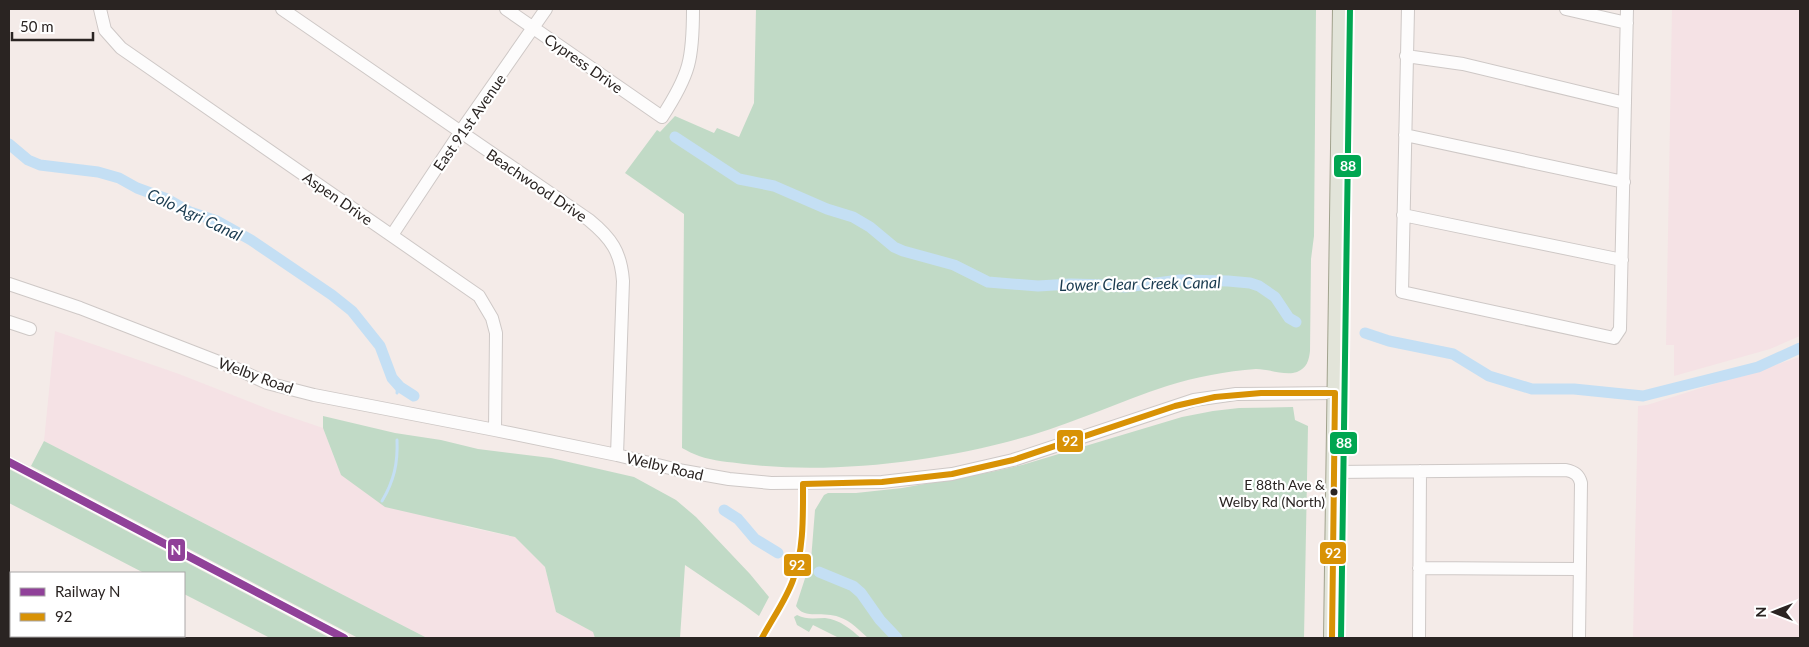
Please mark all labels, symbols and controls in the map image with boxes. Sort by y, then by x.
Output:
scale bar [12,10,94,42]
text: 50 m [20,17,54,35]
street label: Cypress Drive [541,29,627,97]
street label: East 91st Avenue [429,70,509,174]
street label: Beachwood Drive [483,145,591,225]
line badge: 88 [1333,154,1362,178]
text: 88 [1340,157,1356,174]
street label: Aspen Drive [300,167,376,229]
water label: Colo Agri Canal [145,184,246,244]
water label: Lower Clear Creek Canal [1059,272,1221,294]
street label: Welby Road [216,353,296,397]
line badge: 92 [1056,429,1084,453]
line badge: 88 [1329,431,1358,455]
text: 92 [1062,432,1078,449]
text: 88 [1336,434,1352,451]
street label: Welby Road [625,448,705,484]
place label: E 88th Ave & Welby Rd (North) [1219,476,1325,510]
marker: E 88th Ave & Welby Rd (North) [1329,487,1339,497]
line badge: N [167,538,186,562]
text: N [171,541,181,558]
line badge: 92 [1319,541,1347,565]
text: 92 [1325,544,1341,561]
line badge: 92 [783,553,812,577]
text: 92 [789,556,805,573]
legend [10,572,185,637]
text: Railway N [55,582,121,600]
north arrow [1749,587,1799,637]
text: 92 [55,607,72,625]
text: N [1752,607,1769,617]

